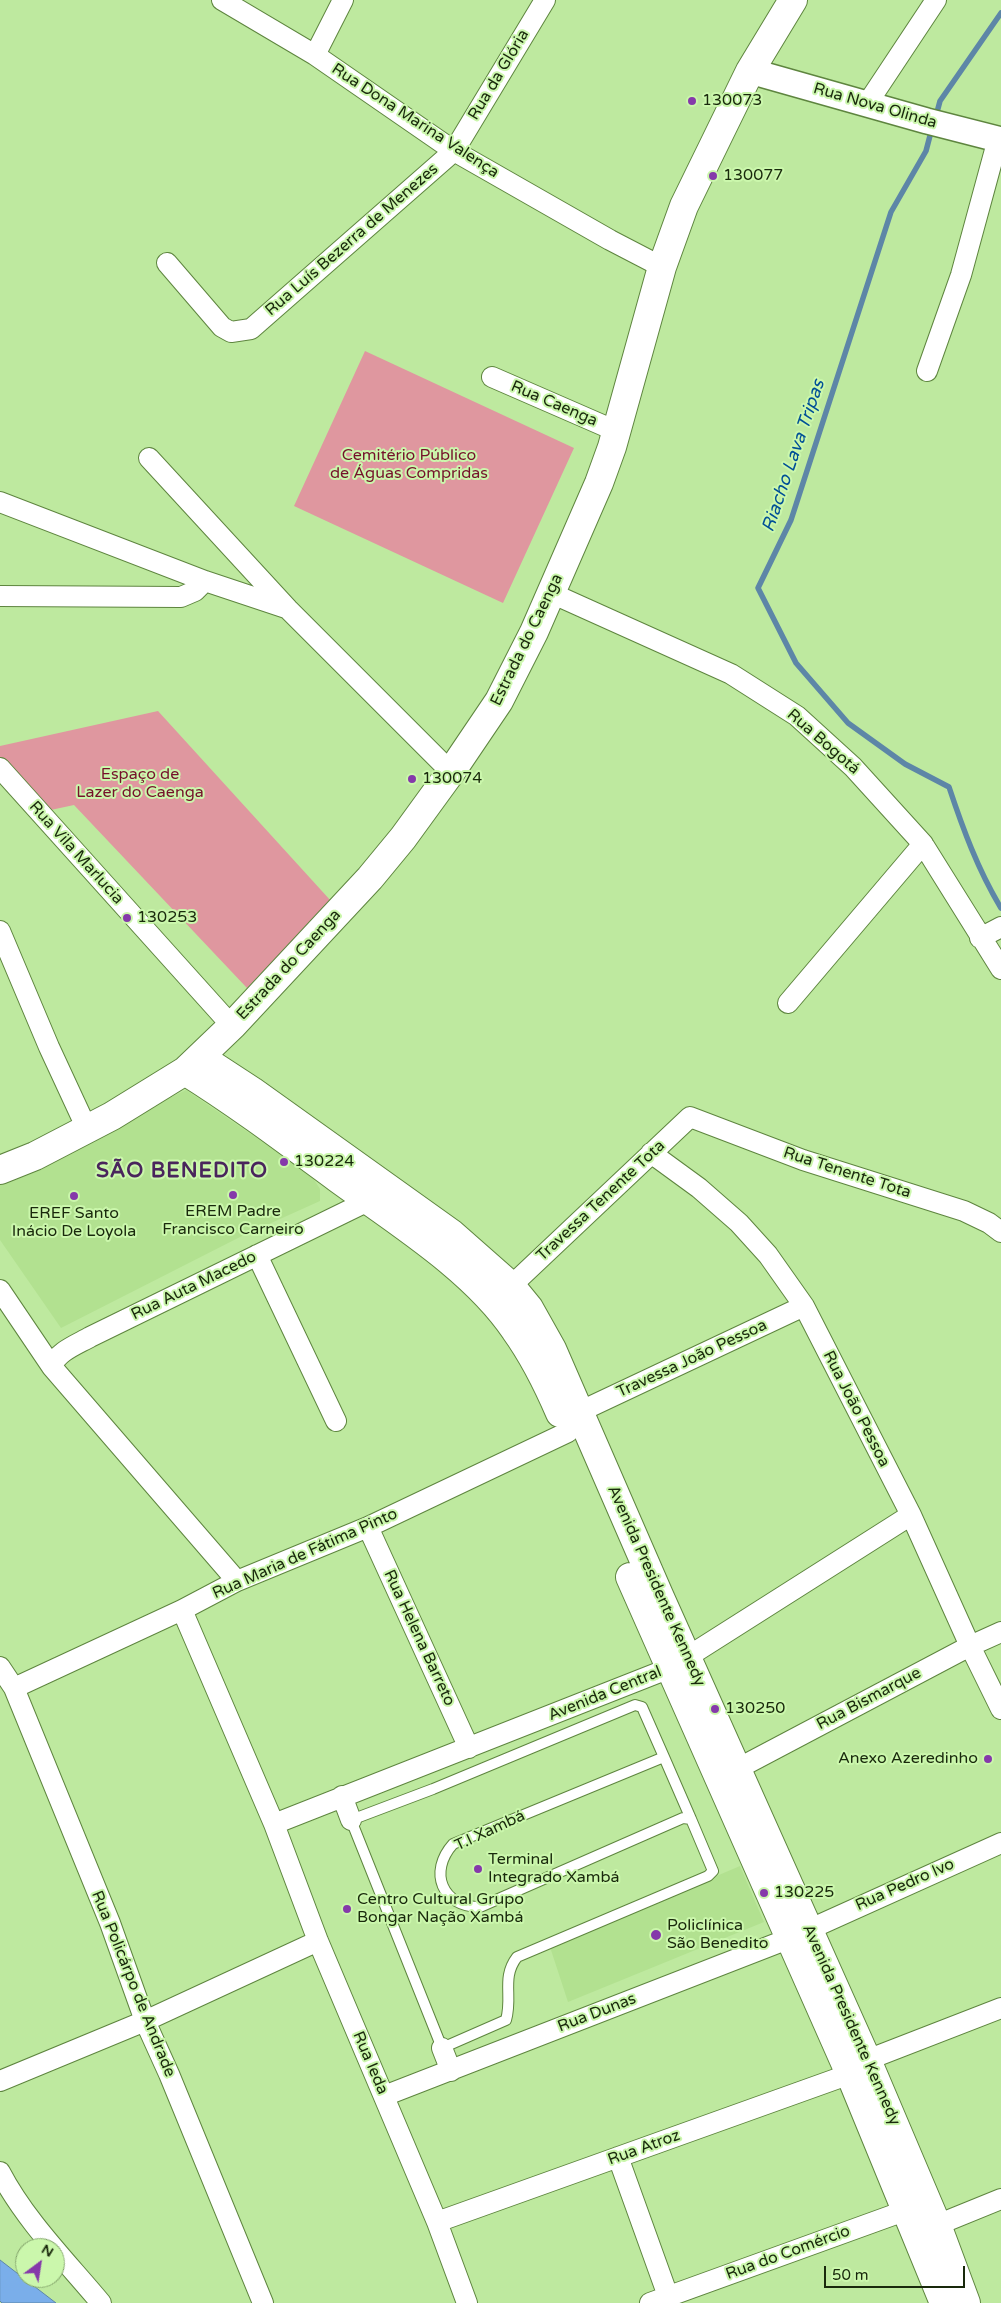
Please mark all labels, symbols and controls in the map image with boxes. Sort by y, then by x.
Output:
street label: Rua da Glória [464,26,534,124]
street label: Rua Dona Marina Valença [328,60,502,182]
street label: Rua Nova Olinda [811,79,939,133]
place label: 130073 [702,91,762,111]
marker: 130073 [686,95,698,107]
street label: Rua Luís Bezerra de Menezes [262,160,442,320]
place label: 130077 [723,166,783,186]
marker: 130077 [707,170,719,182]
street label: Rua Caenga [508,377,600,431]
water label: Riacho Lava Tripas [758,377,830,535]
park label: Cemitério Público de Águas Compridas [330,446,488,484]
street label: Estrada do Caenga [487,571,567,709]
street label: Rua Bogotá [783,705,863,779]
park label: Espaço de Lazer do Caenga [76,765,204,803]
place label: 130074 [422,769,482,789]
marker: 130074 [406,773,418,785]
street label: Rua Vila Marlucia [25,797,127,909]
street label: Estrada do Caenga [233,906,345,1024]
place label: 130253 [137,908,197,928]
marker: 130253 [121,912,133,924]
street label: Travessa Tenente Tota [533,1137,669,1265]
street label: Rua Tenente Tota [781,1143,913,1203]
place label: 130224 [294,1152,354,1172]
marker: 130224 [278,1156,290,1168]
district label: SÃO BENEDITO [94,1158,270,1184]
marker: EREM Padre Francisco Carneiro [227,1189,239,1201]
marker: EREF Santo Inácio De Loyola [68,1190,80,1202]
place label: EREM Padre Francisco Carneiro [162,1202,304,1240]
place label: EREF Santo Inácio De Loyola [12,1204,136,1242]
street label: Rua Auta Macedo [128,1247,260,1325]
street label: Travessa João Pessoa [614,1316,770,1402]
street label: Rua João Pessoa [818,1348,894,1470]
street label: Avenida Presidente Kennedy [603,1483,709,1689]
street label: Rua Maria de Fátima Pinto [210,1504,400,1604]
street label: Rua Helena Barreto [379,1567,459,1709]
street label: Avenida Central [546,1663,664,1725]
street label: Rua Bismarque [814,1663,924,1735]
place label: 130250 [725,1699,785,1719]
marker: 130250 [709,1703,721,1715]
place label: Anexo Azeredinho [838,1749,978,1769]
marker: Anexo Azeredinho [982,1753,994,1765]
street label: T.I Xambá [452,1806,528,1856]
place label: Terminal Integrado Xambá [488,1850,620,1888]
street label: Rua Pedro Ivo [853,1855,957,1915]
marker: Terminal Integrado Xambá [472,1863,484,1875]
place label: 130225 [774,1883,834,1903]
marker: 130225 [758,1887,770,1899]
street label: Rua Policárpo de Andrade [87,1888,179,2080]
place label: Centro Cultural Grupo Bongar Nação Xambá [357,1890,524,1928]
marker: Centro Cultural Grupo Bongar Nação Xambá [341,1903,353,1915]
place label: Policlínica São Benedito [667,1916,768,1954]
street label: Avenida Presidente Kennedy [798,1922,904,2128]
marker: Policlínica São Benedito [649,1928,663,1942]
street label: Rua Dunas [555,1989,639,2037]
street label: Rua Ieda [348,2029,392,2097]
street label: Rua Atroz [605,2126,683,2170]
street label: Rua do Comércio [723,2222,853,2284]
north arrow [15,2238,65,2288]
text: N [38,2240,57,2261]
scale bar [826,2256,967,2288]
text: 50 m [832,2266,869,2284]

